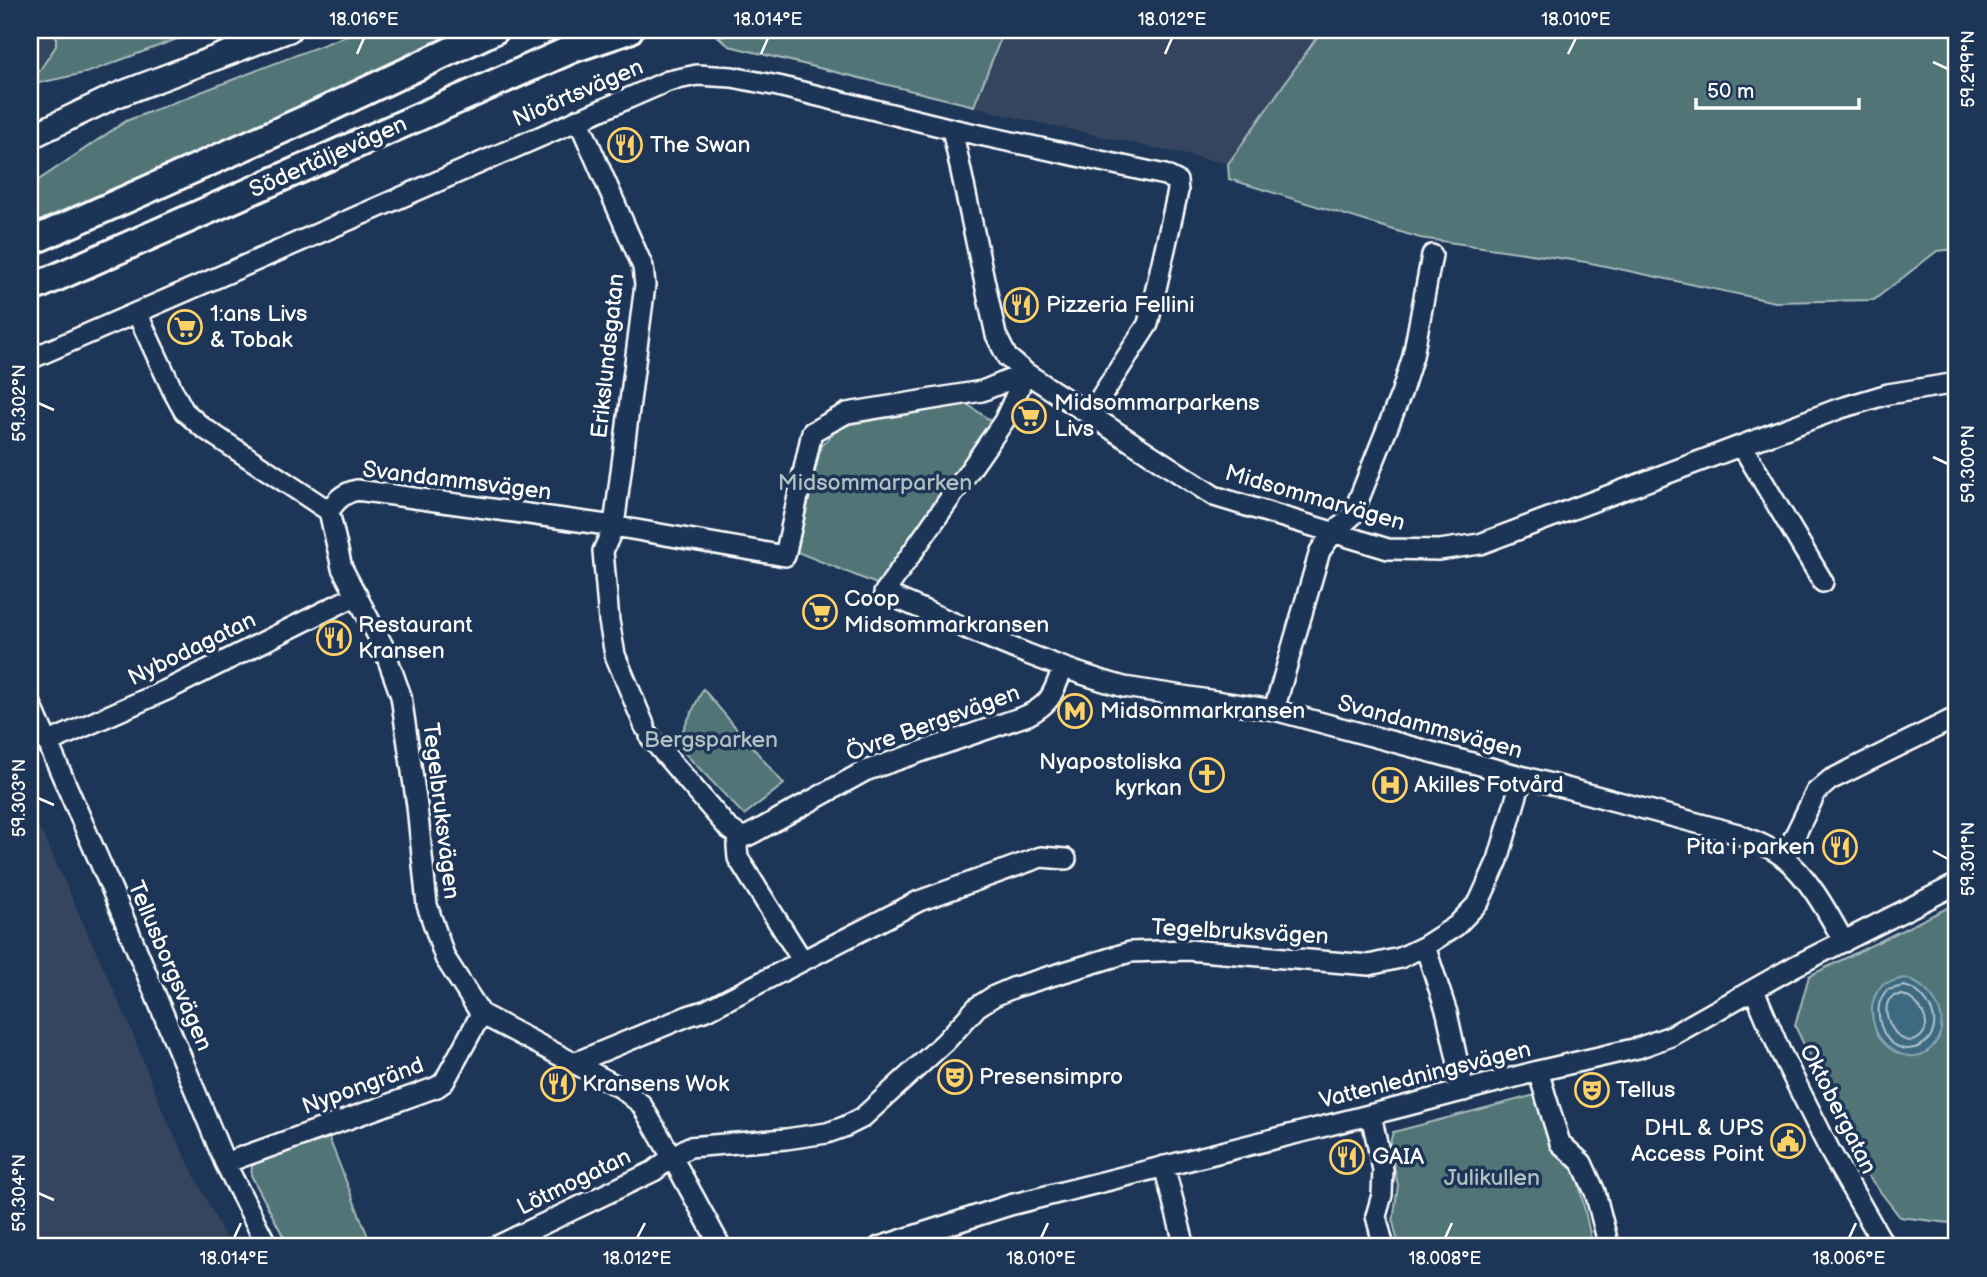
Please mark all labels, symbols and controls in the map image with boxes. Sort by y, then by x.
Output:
text: 18.016°E [329,9,399,30]
text: 18.014°E [734,9,803,30]
text: 18.012°E [1138,9,1206,30]
text: 18.010°E [1541,9,1611,30]
text: 59.299°N [1958,30,1979,108]
street label: Nioörtsvägen [508,53,648,133]
scale bar [1696,66,1859,110]
text: 50 m [1707,79,1754,104]
street label: Södertäljevägen [245,110,411,204]
restaurant icon: The Swan [606,126,644,164]
place label: The Swan [650,131,751,159]
street label: Erikslundsgatan [585,272,631,440]
restaurant icon: Pizzeria Fellini [1002,286,1040,324]
place label: Pizzeria Fellini [1046,291,1195,319]
place label: 1:ans Livs & Tobak [210,300,307,354]
supermarket icon: 1:ans Livs & Tobak [166,308,204,346]
text: 59.302°N [9,364,30,442]
place label: Midsommarparkens Livs [1054,389,1260,443]
supermarket icon: Midsommarparkens Livs [1010,397,1048,435]
text: 59.300°N [1958,425,1979,503]
street label: Svandammsvägen [361,456,553,506]
street label: Midsommarvägen [1222,459,1408,537]
park label: Midsommarparken [778,469,972,497]
place label: Coop Midsommarkransen [844,585,1049,639]
supermarket icon: Coop Midsommarkransen [801,593,839,631]
street label: Nybodagatan [124,606,260,692]
place label: Restaurant Kransen [358,611,472,665]
restaurant icon: Restaurant Kransen [315,619,353,657]
street label: Övre Bergsvägen [842,679,1024,767]
street label: Svandammsvägen [1335,689,1525,765]
metro station icon: Midsommarkransen [1056,692,1094,730]
place label: Midsommarkransen [1100,697,1305,725]
street label: Tegelbruksvägen [416,721,466,901]
park label: Bergsparken [644,726,778,754]
place label: Nyapostoliska kyrkan [1039,748,1182,802]
church icon: Nyapostoliska kyrkan [1188,756,1226,794]
text: 59.303°N [9,759,30,837]
hospital icon: Akilles Fotvård [1371,766,1409,804]
place label: Akilles Fotvård [1414,771,1564,799]
text: 59.301°N [1958,822,1979,896]
restaurant icon: Pita i parken [1821,828,1859,866]
place label: Pita i parken [1686,833,1815,861]
street label: Tellusborgsvägen [122,877,218,1055]
street label: Tegelbruksvägen [1151,913,1329,951]
street label: Vattenledningsvägen [1316,1035,1534,1115]
street label: Oktobergatan [1793,1039,1883,1179]
street label: Nypongränd [298,1051,428,1121]
theatre icon: Presensimpro [936,1058,974,1096]
place label: Presensimpro [979,1063,1123,1091]
restaurant icon: Kransens Wok [539,1065,577,1103]
place label: Kransens Wok [582,1070,730,1098]
theatre icon: Tellus [1573,1071,1611,1109]
place label: Tellus [1616,1076,1676,1104]
place label: DHL & UPS Access Point [1631,1114,1764,1168]
public building icon: DHL & UPS Access Point [1769,1122,1807,1160]
restaurant icon: GAIA [1328,1138,1366,1176]
street label: Lötmogatan [513,1142,635,1222]
place label: GAIA [1372,1143,1425,1171]
text: 59.304°N [9,1154,30,1232]
park label: Julikullen [1444,1164,1540,1192]
text: 18.014°E [200,1248,269,1269]
text: 18.012°E [603,1248,671,1269]
text: 18.010°E [1006,1248,1076,1269]
text: 18.008°E [1409,1248,1482,1269]
text: 18.006°E [1813,1248,1886,1269]

